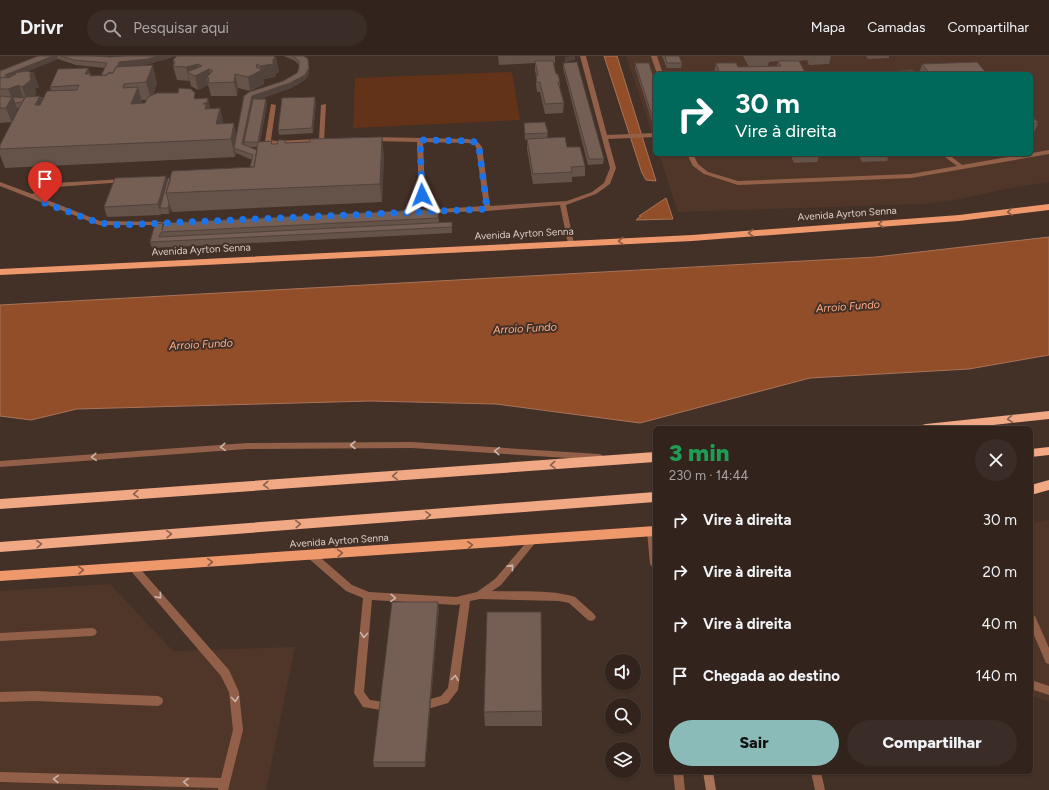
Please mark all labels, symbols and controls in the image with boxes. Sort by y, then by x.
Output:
search box [87,10,367,46]
text: Drivr [20,16,63,39]
icon: search [101,17,123,39]
text: Pesquisar aqui [133,19,229,37]
text: Mapa [811,19,845,36]
text: Camadas [867,19,925,36]
text: Compartilhar [947,19,1029,36]
text: 30 m [735,86,800,120]
icon: right [669,88,721,140]
text: Vire à direita [735,120,836,142]
pin [28,162,62,203]
icon: arrive [34,168,56,190]
position arrow [401,174,443,216]
street label: Avenida Ayrton Senna [797,204,897,223]
one-way arrow [1007,207,1013,216]
one-way arrow [878,219,884,228]
street label: Avenida Ayrton Senna [474,224,574,243]
one-way arrow [748,229,754,238]
one-way arrow [618,237,624,245]
street label: Avenida Ayrton Senna [151,240,251,259]
water label: Arroio Fundo [815,298,881,315]
water label: Arroio Fundo [492,320,558,337]
water label: Arroio Fundo [168,336,234,353]
one-way arrow [1007,414,1013,423]
text: 3 min [669,438,730,467]
button: close [975,439,1017,481]
one-way arrow [350,441,356,449]
one-way arrow [220,443,226,452]
one-way arrow [494,446,500,455]
one-way arrow [91,453,97,462]
one-way arrow [550,461,556,470]
text: 230 m · 14:44 [669,468,749,483]
one-way arrow [392,472,398,481]
one-way arrow [263,481,269,490]
one-way arrow [133,490,139,499]
icon: right [669,509,691,531]
one-way arrow [425,510,431,519]
text: Vire à direita [703,511,792,529]
text: 30 m [983,511,1017,529]
one-way arrow [295,520,301,529]
one-way arrow [165,530,172,539]
street label: Avenida Ayrton Senna [289,531,389,550]
one-way arrow [36,539,42,548]
one-way arrow [467,540,473,549]
one-way arrow [337,549,343,558]
one-way arrow [207,557,214,566]
icon: right [669,561,691,583]
text: Vire à direita [703,563,792,581]
text: 20 m [983,563,1017,581]
one-way arrow [506,564,513,572]
one-way arrow [78,566,84,575]
one-way arrow [154,591,161,599]
one-way arrow [390,593,396,602]
icon: right [669,613,691,635]
text: Vire à direita [703,615,792,633]
text: 40 m [982,615,1017,633]
one-way arrow [360,632,369,638]
map controls [605,654,641,778]
button: sound [605,654,641,690]
icon: arrive [669,665,691,687]
text: Chegada ao destino [703,667,840,685]
text: 140 m [975,667,1017,685]
one-way arrow [450,675,459,681]
one-way arrow [230,696,239,702]
button: search [605,698,641,734]
button: Sair [669,720,839,766]
button: Compartilhar [847,720,1017,766]
button: layers [605,742,641,778]
one-way arrow [53,774,59,783]
one-way arrow [183,778,189,786]

